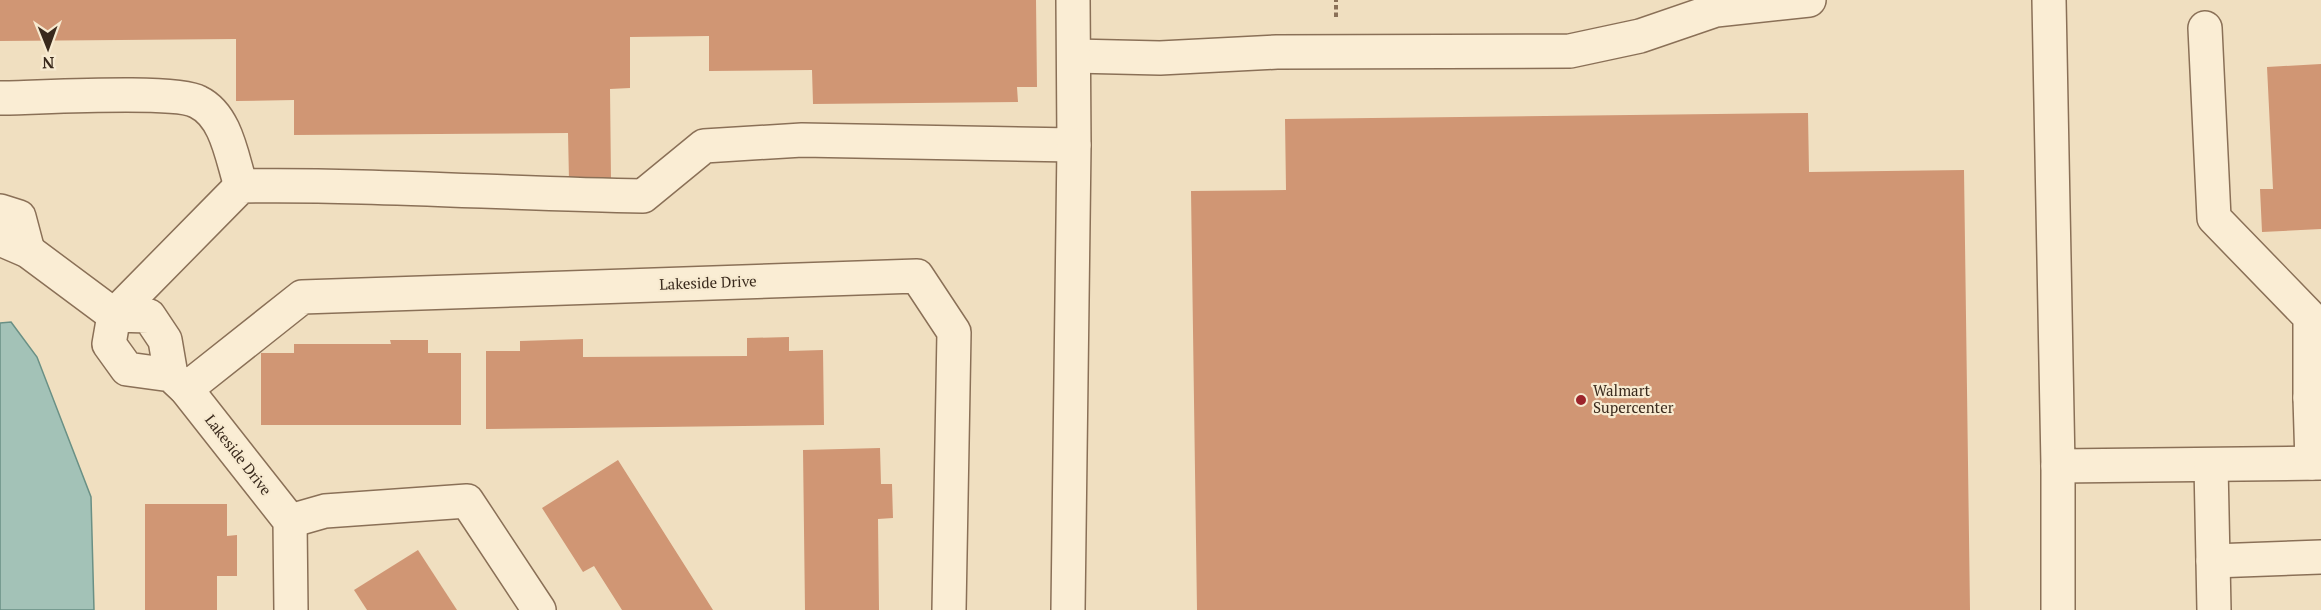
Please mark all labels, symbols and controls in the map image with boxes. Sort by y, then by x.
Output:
north arrow [18,18,78,78]
text: N [42,52,55,74]
street label: Lakeside Drive [659,270,757,294]
place label: Walmart Supercenter [1593,380,1674,417]
marker: Walmart Supercenter [1574,393,1588,407]
street label: Lakeside Drive [201,410,277,499]

